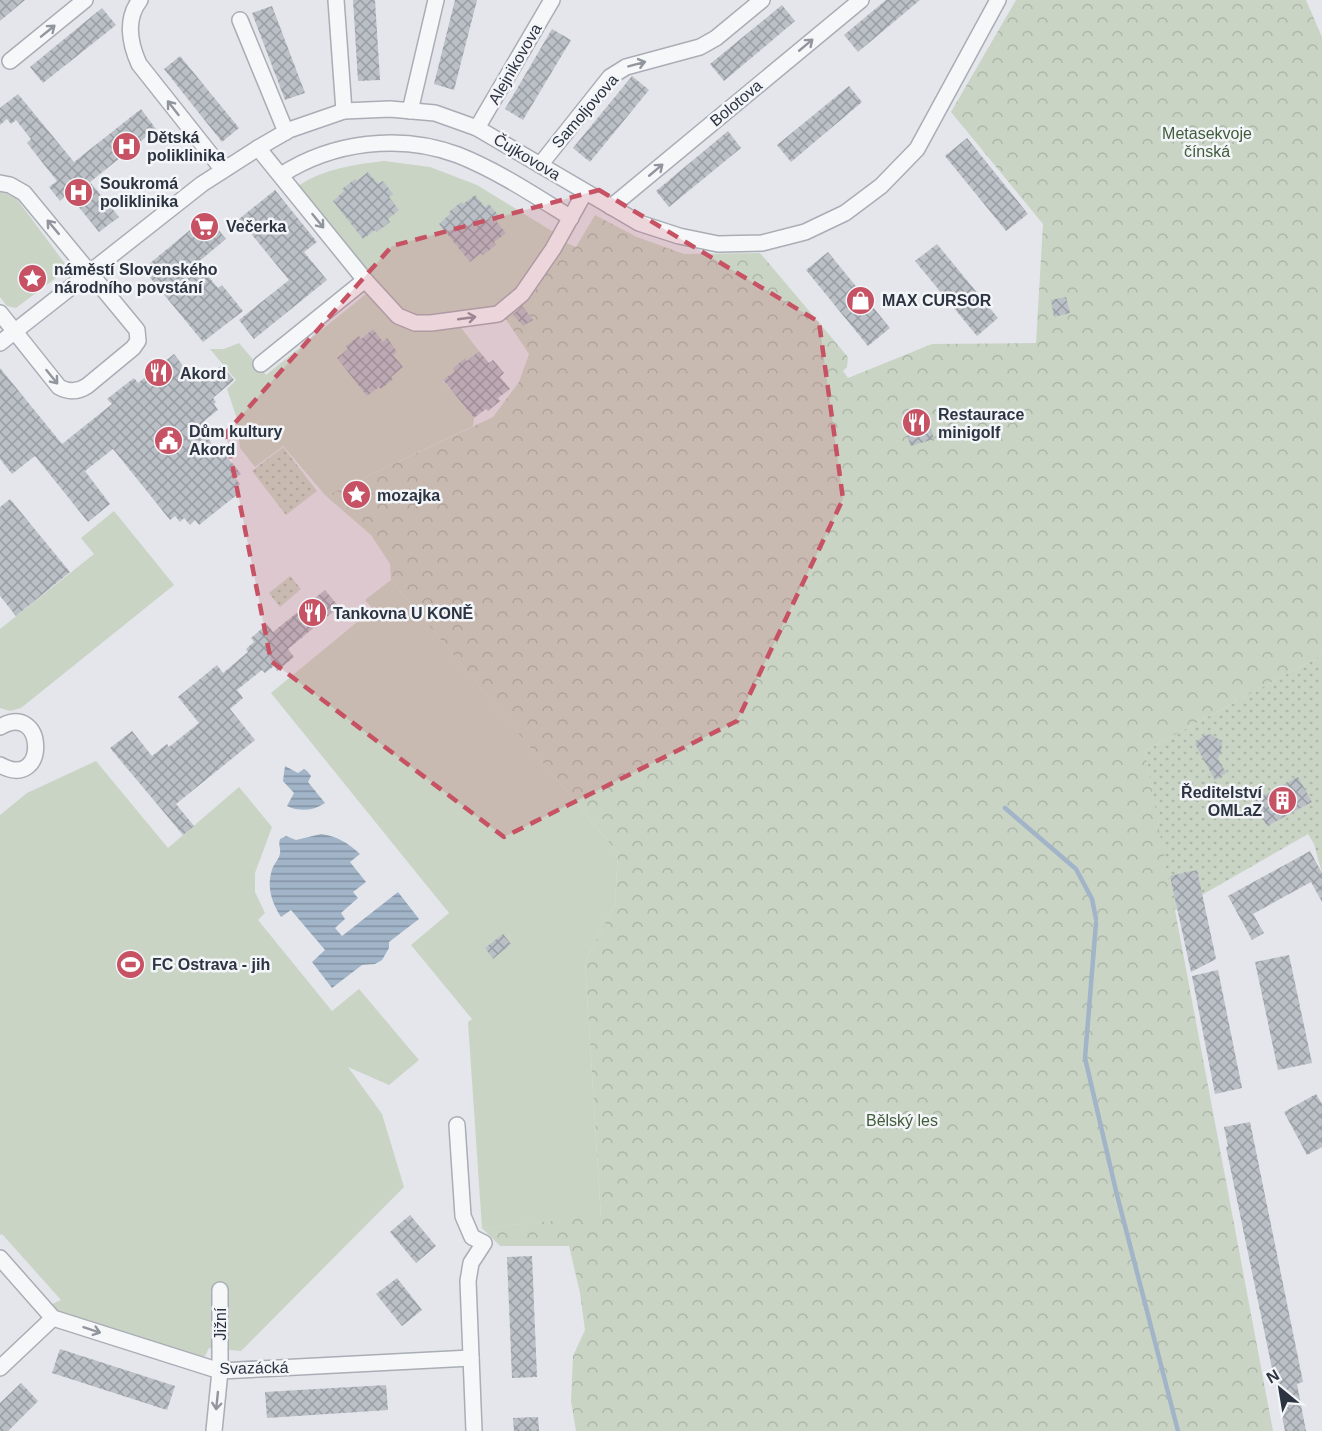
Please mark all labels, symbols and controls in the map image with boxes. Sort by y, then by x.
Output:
street label: Alejnikovova [485,21,545,107]
one-way arrow [40,24,56,37]
one-way arrow [798,39,814,52]
one-way arrow [627,58,646,69]
street label: Samoljovova [549,71,622,151]
street label: Bolotova [707,76,765,130]
one-way arrow [167,100,180,116]
park label: Metasekvoje čínská [1162,125,1252,160]
place label: Dětská poliklinika [147,129,225,164]
hospital icon: Dětská poliklinika [110,130,142,162]
street label: Čujkovova [491,130,564,184]
one-way arrow [648,163,664,176]
place label: Soukromá poliklinika [100,175,178,210]
hospital icon: Soukromá poliklinika [63,176,95,208]
supermarket icon: Večerka [189,210,221,242]
one-way arrow [311,213,324,229]
place label: Večerka [226,218,287,235]
one-way arrow [47,219,60,235]
place label: náměstí Slovenského národního povstání [54,261,218,296]
place icon: náměstí Slovenského národního povstání [17,262,49,294]
shop icon: MAX CURSOR [845,284,877,316]
place label: MAX CURSOR [882,292,992,309]
one-way arrow [456,312,476,323]
restaurant icon: Akord [143,357,175,389]
place label: Akord [180,365,226,382]
one-way arrow [45,369,58,385]
place label: Restaurace minigolf [938,406,1024,441]
restaurant icon: Restaurace minigolf [901,407,933,439]
place label: Dům kultury Akord [189,423,282,458]
public building icon: Dům kultury Akord [152,424,184,456]
place icon: mozajka [340,479,372,511]
place label: mozajka [377,487,440,504]
restaurant icon: Tankovna U KONĚ [296,597,328,629]
place label: Tankovna U KONĚ [333,604,474,622]
place label: Ředitelství OMLaZ [1181,783,1263,819]
building icon: Ředitelství OMLaZ [1267,785,1299,817]
sports icon: FC Ostrava - jih [115,948,147,980]
place label: FC Ostrava - jih [152,956,270,973]
park label: Bělský les [866,1112,938,1129]
street label: Jižní [212,1307,229,1340]
one-way arrow [82,1326,101,1337]
street label: Svazácká [219,1359,289,1377]
north arrow [1250,1359,1310,1419]
text: N [1263,1366,1282,1387]
one-way arrow [211,1391,222,1411]

